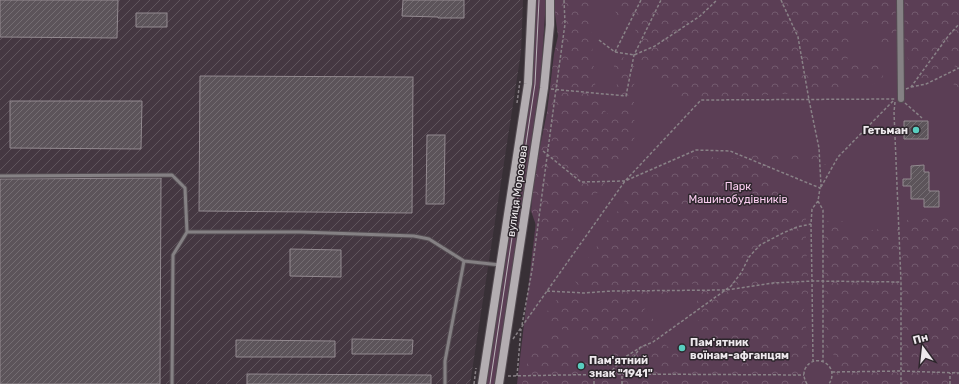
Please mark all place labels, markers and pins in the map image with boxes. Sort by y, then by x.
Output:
place label: Гетьман [863,124,908,137]
marker: Гетьман [911,125,921,135]
place label: Пам'ятник воїнам-афганцям [690,336,789,362]
marker: Пам'ятник воїнам-афганцям [677,343,687,353]
place label: Пам'ятний знак "1941" [589,354,653,380]
marker: Пам'ятний знак "1941" [576,361,586,371]

